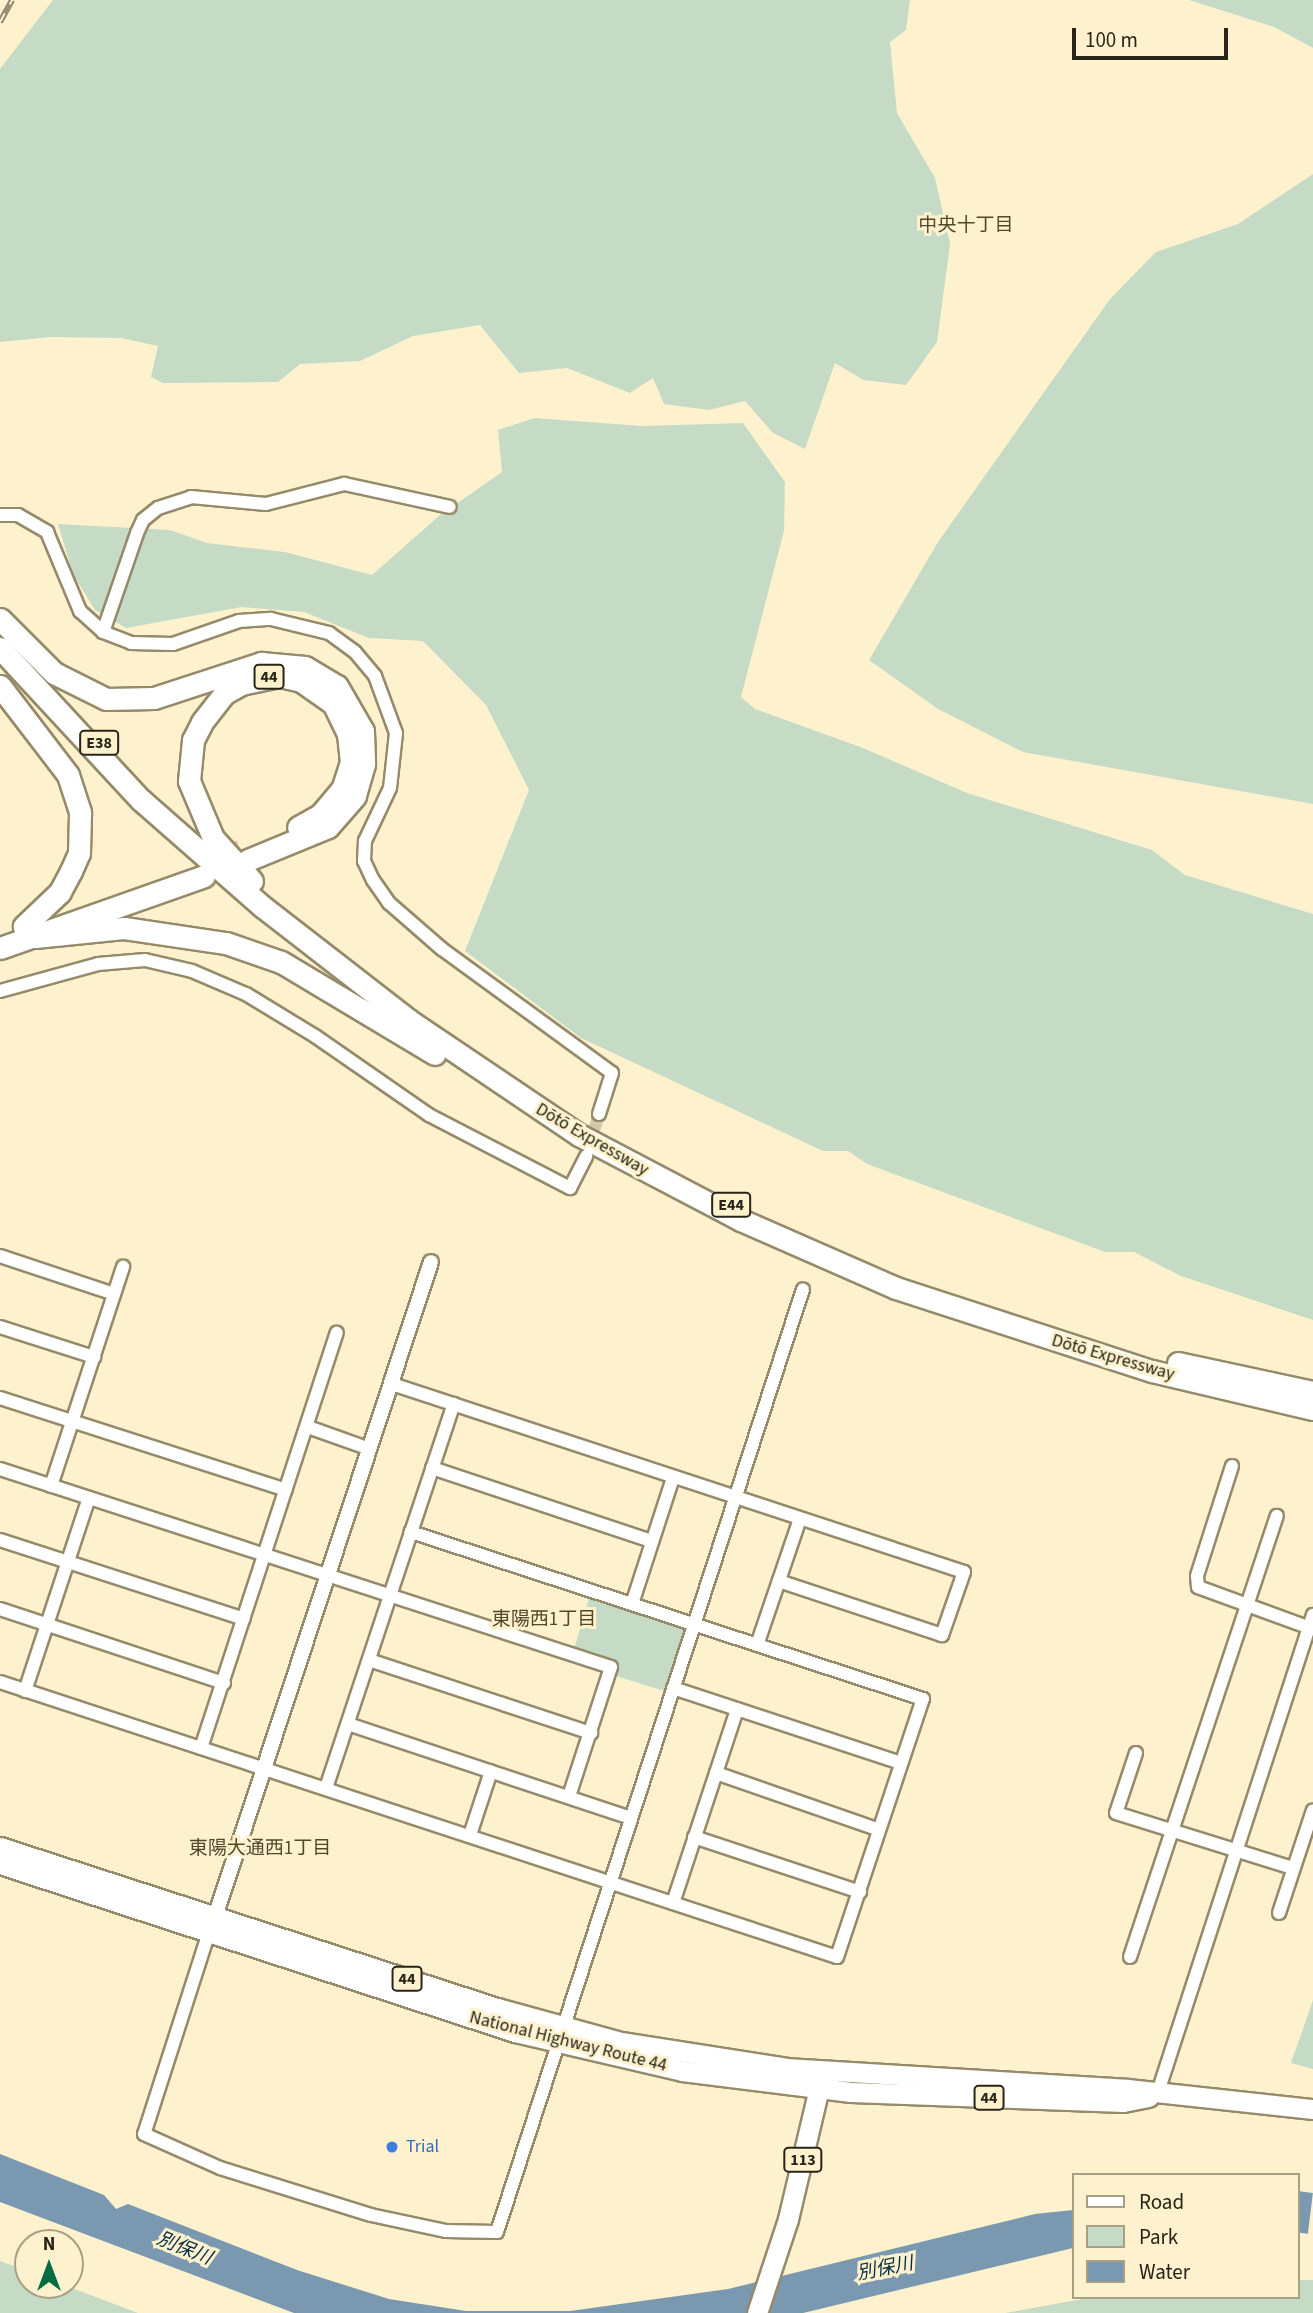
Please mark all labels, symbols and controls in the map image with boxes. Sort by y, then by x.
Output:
scale bar [1075,14,1231,58]
text: 100 m [1085,25,1138,55]
district label: 中央十丁目 [919,215,1013,237]
road number: 44 [253,664,285,690]
road number: E38 [78,730,120,756]
street label: Dōtō Expressway [532,1099,652,1181]
road number: E44 [710,1192,752,1218]
street label: Dōtō Expressway [1049,1330,1177,1386]
district label: 東陽西1丁目 [492,1609,596,1631]
district label: 東陽大通西1丁目 [189,1838,331,1860]
road number: 44 [391,1966,423,1992]
street label: National Highway Route 44 [467,2007,669,2077]
road number: 44 [973,2086,1005,2110]
place label: Trial [406,2136,439,2158]
marker: Trial [384,2139,400,2155]
road number: 113 [782,2148,824,2172]
legend [1072,2173,1299,2299]
text: Road [1139,2187,1184,2217]
text: Park [1139,2222,1178,2252]
water label: 別保川 [153,2228,215,2270]
north arrow [14,2229,84,2299]
text: N [43,2231,55,2258]
water label: 別保川 [855,2252,915,2286]
text: Water [1139,2257,1190,2287]

